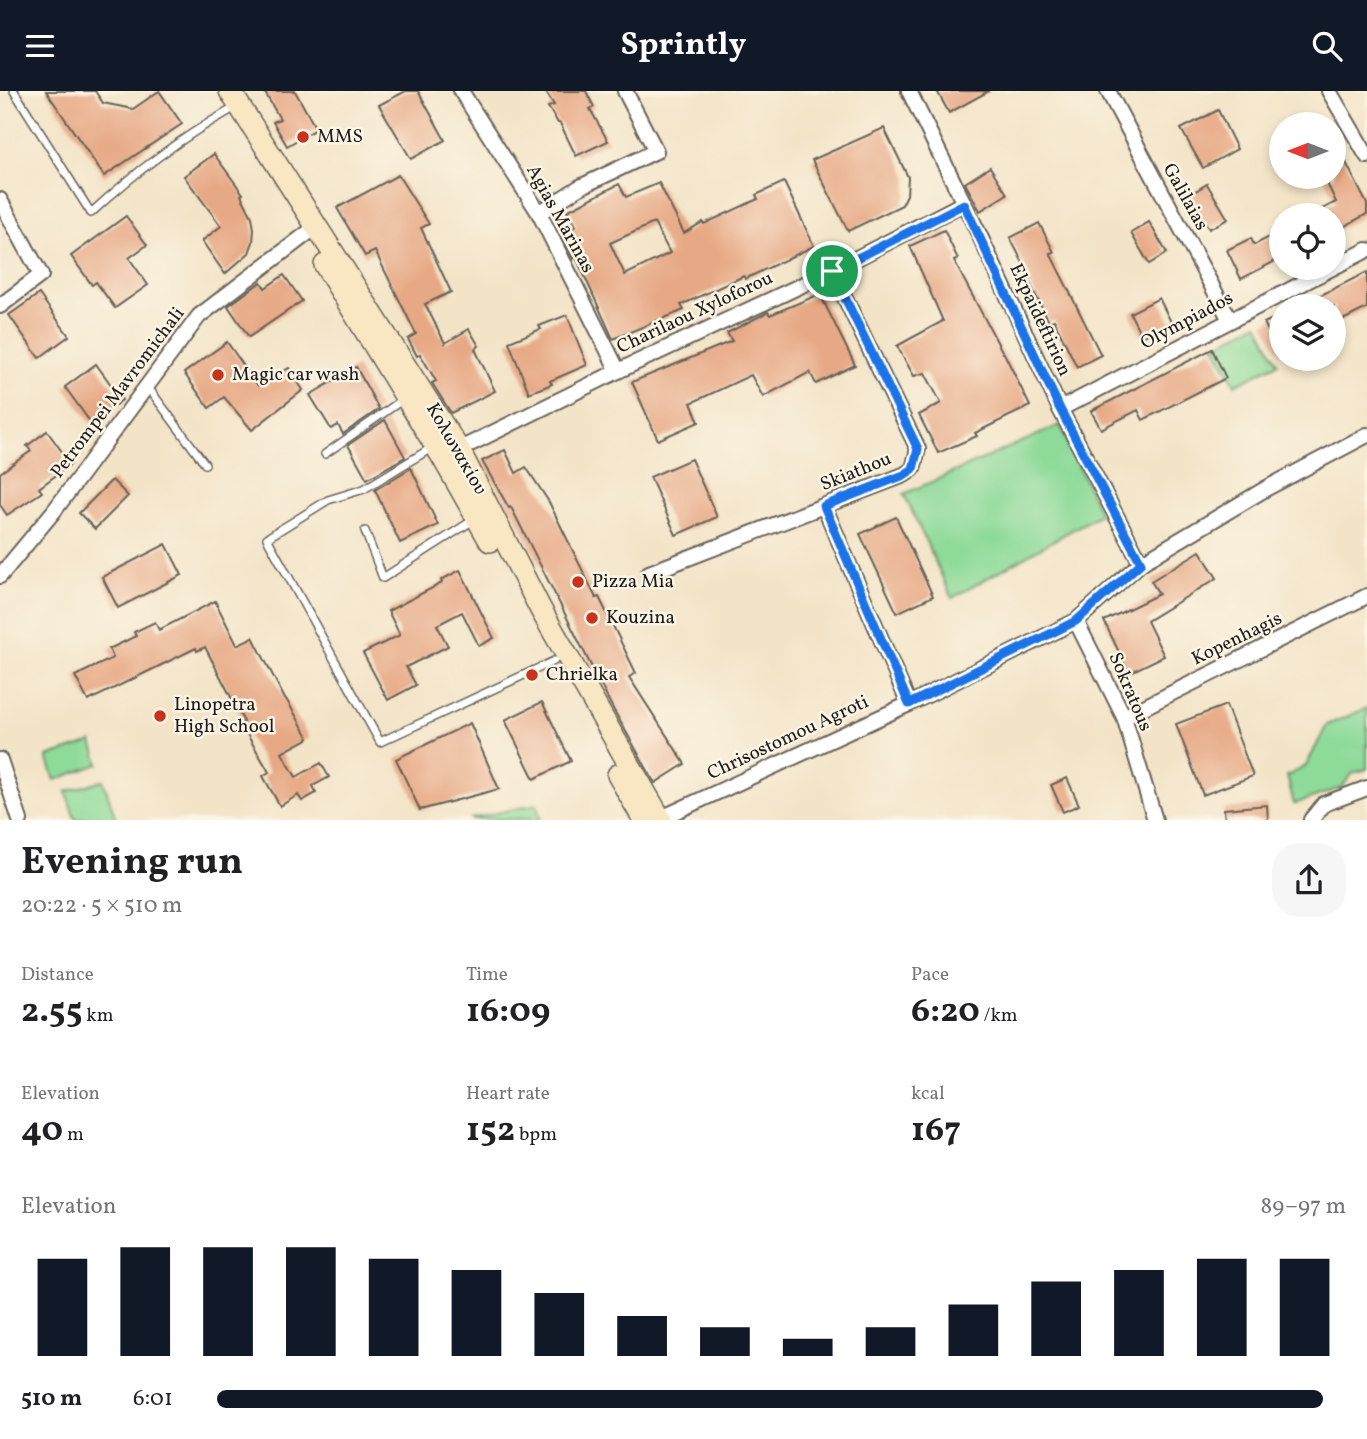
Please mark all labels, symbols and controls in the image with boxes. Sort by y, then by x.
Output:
text: Sprintly [620,24,747,68]
icon: menu [21,27,59,65]
icon: search [1308,27,1346,65]
north arrow [1269,112,1346,189]
map controls [1269,112,1346,371]
place label: MMS [317,124,363,150]
marker: MMS [295,129,311,145]
street label: Galilaias [1156,159,1214,235]
street label: Agias Marinas [520,160,600,278]
button: locate [1269,203,1346,280]
pin [802,241,862,301]
icon: arrive [813,252,851,290]
street label: Ekpaideftirion [1003,259,1077,381]
street label: Charilaou Xyloforou [613,265,777,361]
street label: Olympiados [1136,286,1238,356]
button: layers [1269,294,1346,371]
street label: Petrompei Mavromichali [45,302,191,484]
place label: Magic car wash [232,362,360,388]
marker: Magic car wash [210,367,226,383]
street label: Κολωνακίου [419,398,493,500]
street label: Skiathou [817,446,895,498]
place label: Pizza Mia [592,569,674,595]
marker: Pizza Mia [570,574,586,590]
place label: Kouzina [606,605,675,631]
street label: Kopenhagis [1187,606,1287,672]
marker: Kouzina [584,610,600,626]
street label: Sokratous [1102,649,1158,735]
place label: Chrielka [546,662,618,688]
marker: Chrielka [524,667,540,683]
street label: Chrisostomou Agroti [703,689,873,787]
place label: Linopetra High School [174,692,275,740]
marker: Linopetra High School [152,708,168,724]
text: Evening run [21,837,243,890]
button: share [1272,843,1346,917]
text: 20:22 · 5 × 510 m [21,890,182,922]
text: Distance [21,962,94,988]
text: Time [466,962,508,988]
text: Pace [911,962,949,988]
text: 2.55 [21,988,82,1036]
text: 16:09 [466,988,550,1036]
text: 6:20 [911,988,980,1036]
text: km [82,1003,113,1029]
text: /km [980,1003,1018,1029]
text: Elevation [21,1081,100,1107]
text: Heart rate [466,1081,550,1107]
text: kcal [911,1081,945,1107]
text: 40 [21,1107,63,1155]
text: 152 [466,1107,515,1155]
text: 167 [911,1107,961,1155]
text: m [63,1122,84,1148]
text: bpm [515,1122,557,1148]
text: Elevation [21,1191,117,1223]
text: 89–97 m [1261,1191,1346,1223]
text: 510 m [21,1383,82,1415]
text: 6:01 [133,1383,173,1415]

